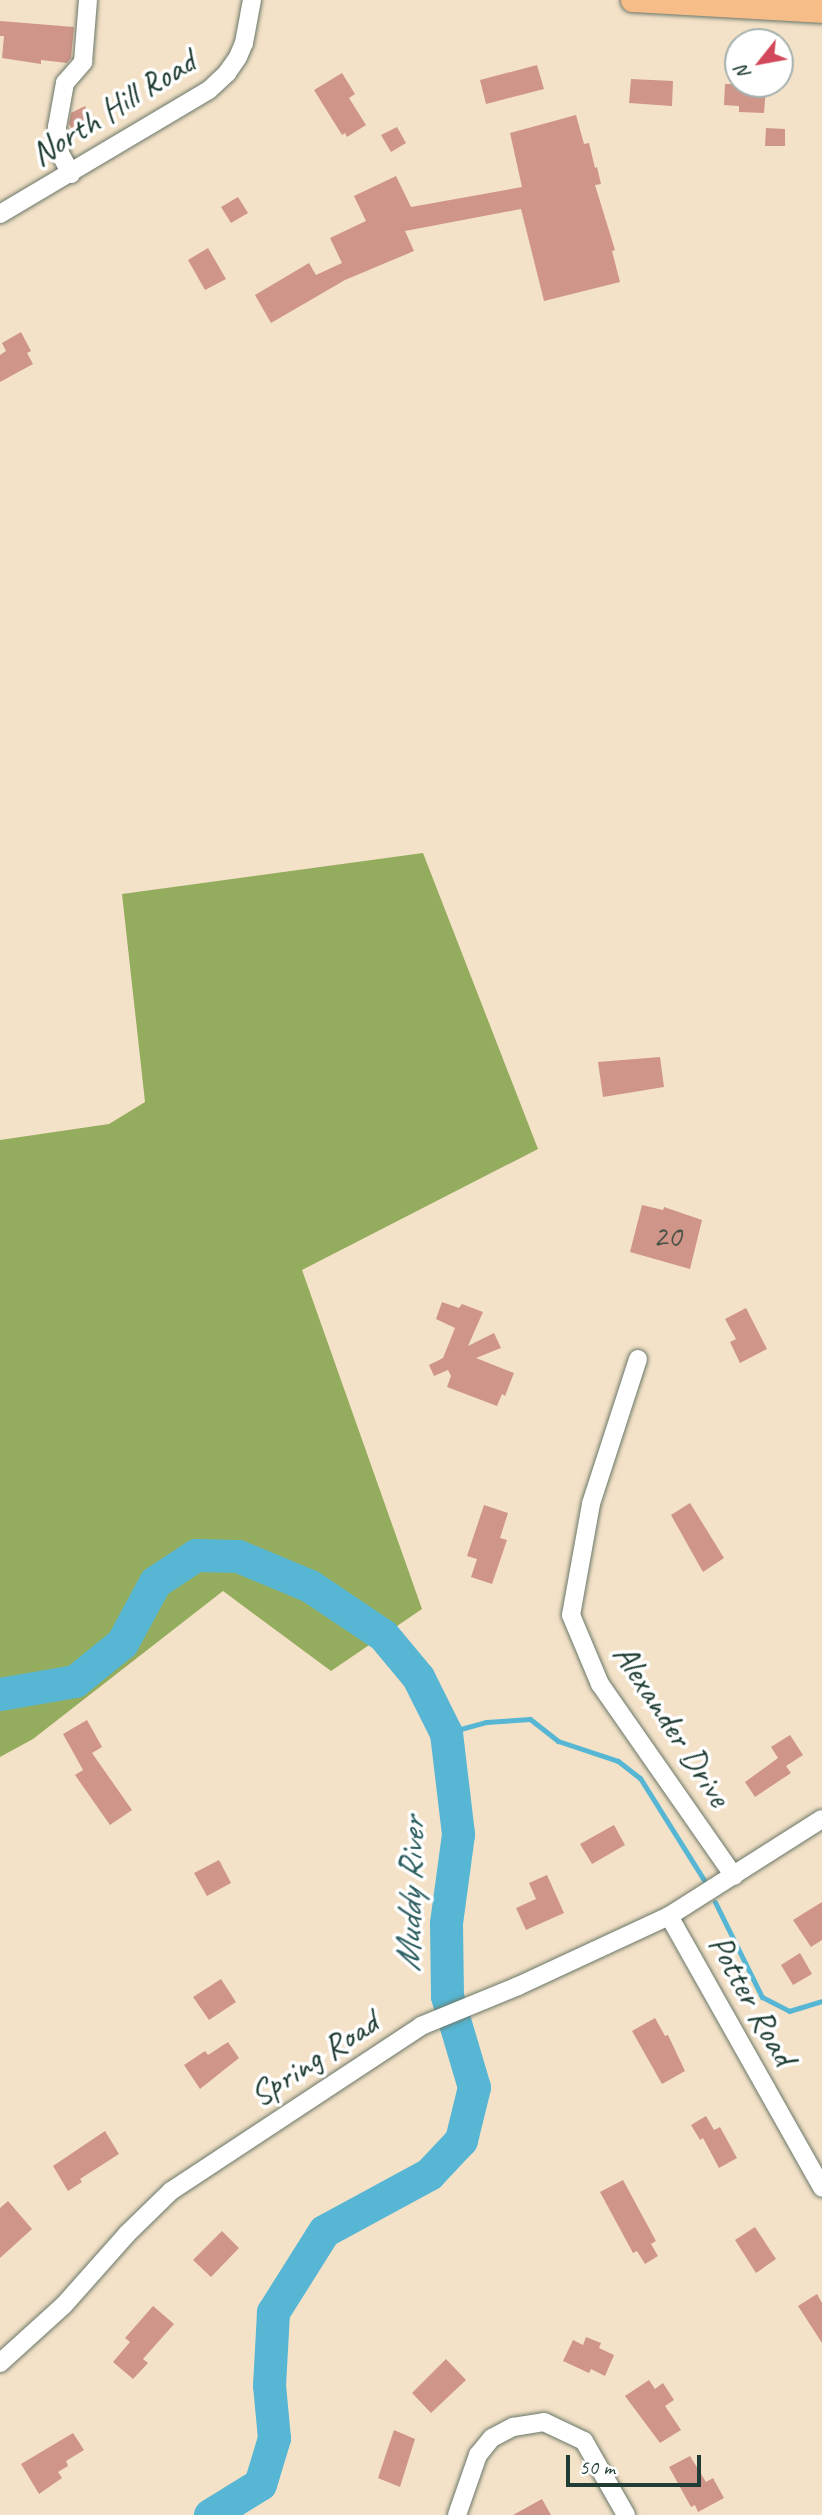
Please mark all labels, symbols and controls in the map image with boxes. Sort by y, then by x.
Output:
north arrow [724,28,794,98]
street label: North Hill Road [22,41,204,175]
text: N [729,62,756,84]
house number: 20 [653,1217,681,1255]
street label: Alexander Drive [604,1636,740,1814]
water label: Muddy River [385,1817,435,1973]
street label: Potter Road [699,1928,805,2072]
street label: Spring Road [242,2002,386,2116]
scale bar [570,2442,705,2486]
text: 50 m [579,2454,615,2480]

